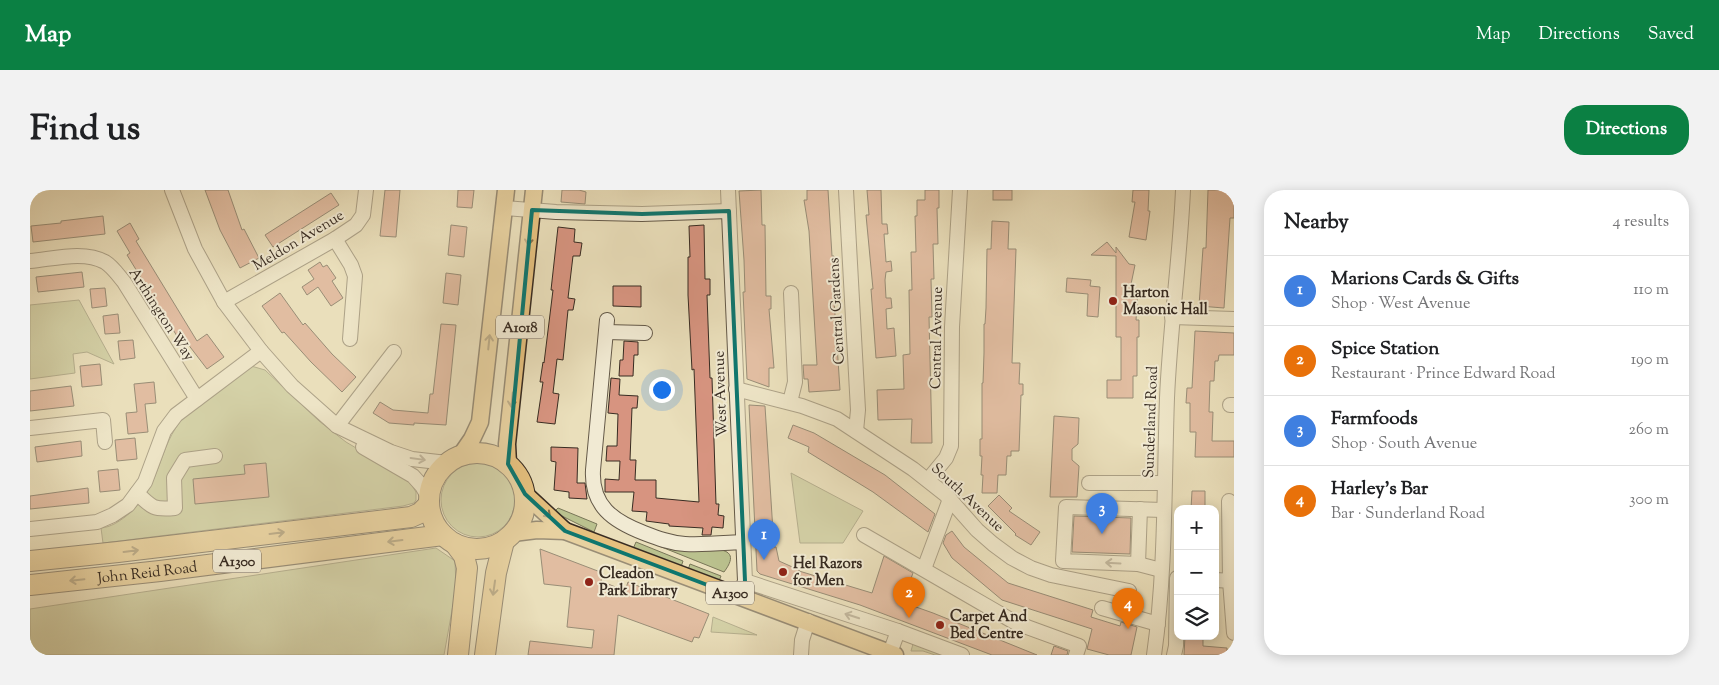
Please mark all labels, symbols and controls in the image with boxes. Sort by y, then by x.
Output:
text: Map [25,18,71,52]
text: Map [1476,22,1511,48]
text: Directions [1539,22,1620,48]
text: Saved [1648,22,1694,48]
text: Find us [30,105,140,156]
button: Directions [1564,105,1689,155]
street label: Meldon Avenue [249,206,348,277]
text: Nearby [1284,208,1349,238]
text: 4 results [1613,211,1669,234]
one-way arrow [524,230,534,246]
street label: Central Gardens [824,257,851,365]
street label: Arthington Way [123,264,199,366]
text: Marions Cards & Gifts [1331,266,1519,293]
text: 1 [1297,279,1303,302]
text: 110 m [1633,279,1669,302]
place label: Harton Masonic Hall [1123,283,1209,321]
street label: Central Avenue [926,287,949,389]
text: Shop · West Avenue [1331,293,1470,316]
marker: Harton Masonic Hall [1107,295,1119,307]
road number: A1018 [496,315,544,338]
one-way arrow [484,334,494,350]
text: Spice Station [1331,336,1439,363]
text: 2 [1296,349,1304,372]
text: 190 m [1631,349,1669,372]
street label: West Avenue [709,350,734,438]
text: Restaurant · Prince Edward Road [1331,363,1555,386]
street label: Sunderland Road [1139,365,1164,479]
your location [649,377,675,403]
one-way arrow [507,392,517,408]
text: Farmfoods [1331,406,1418,433]
text: 3 [1297,419,1303,442]
text: 260 m [1628,419,1669,442]
text: Shop · South Avenue [1331,433,1477,456]
one-way arrow [410,455,426,465]
street label: South Avenue [926,459,1008,538]
text: Harley’s Bar [1331,476,1428,503]
text: 4 [1296,489,1304,512]
text: 300 m [1629,489,1669,512]
pin: 3 [1086,493,1118,534]
text: Bar · Sunderland Road [1331,503,1485,526]
map controls [1174,505,1219,640]
button: + [1174,505,1219,550]
one-way arrow [538,506,551,518]
pin: 1 [748,519,780,560]
one-way arrow [269,528,285,538]
one-way arrow [387,536,403,546]
one-way arrow [122,546,138,556]
road number: A1300 [213,550,261,572]
button: − [1174,550,1219,595]
place label: Hel Razors for Men [793,554,862,592]
street label: John Reid Road [95,557,199,590]
one-way arrow [1106,558,1122,568]
place label: Cleadon Park Library [599,564,678,602]
marker: Hel Razors for Men [777,566,789,578]
one-way arrow [69,575,85,584]
marker: Cleadon Park Library [583,576,595,588]
pin: 2 [893,577,925,618]
one-way arrow [489,580,499,596]
road number: A1300 [706,582,754,604]
pin: 4 [1112,588,1144,629]
button: layers [1174,595,1219,640]
place label: Carpet And Bed Centre [950,607,1028,645]
one-way arrow [845,611,860,620]
marker: Carpet And Bed Centre [934,619,946,631]

